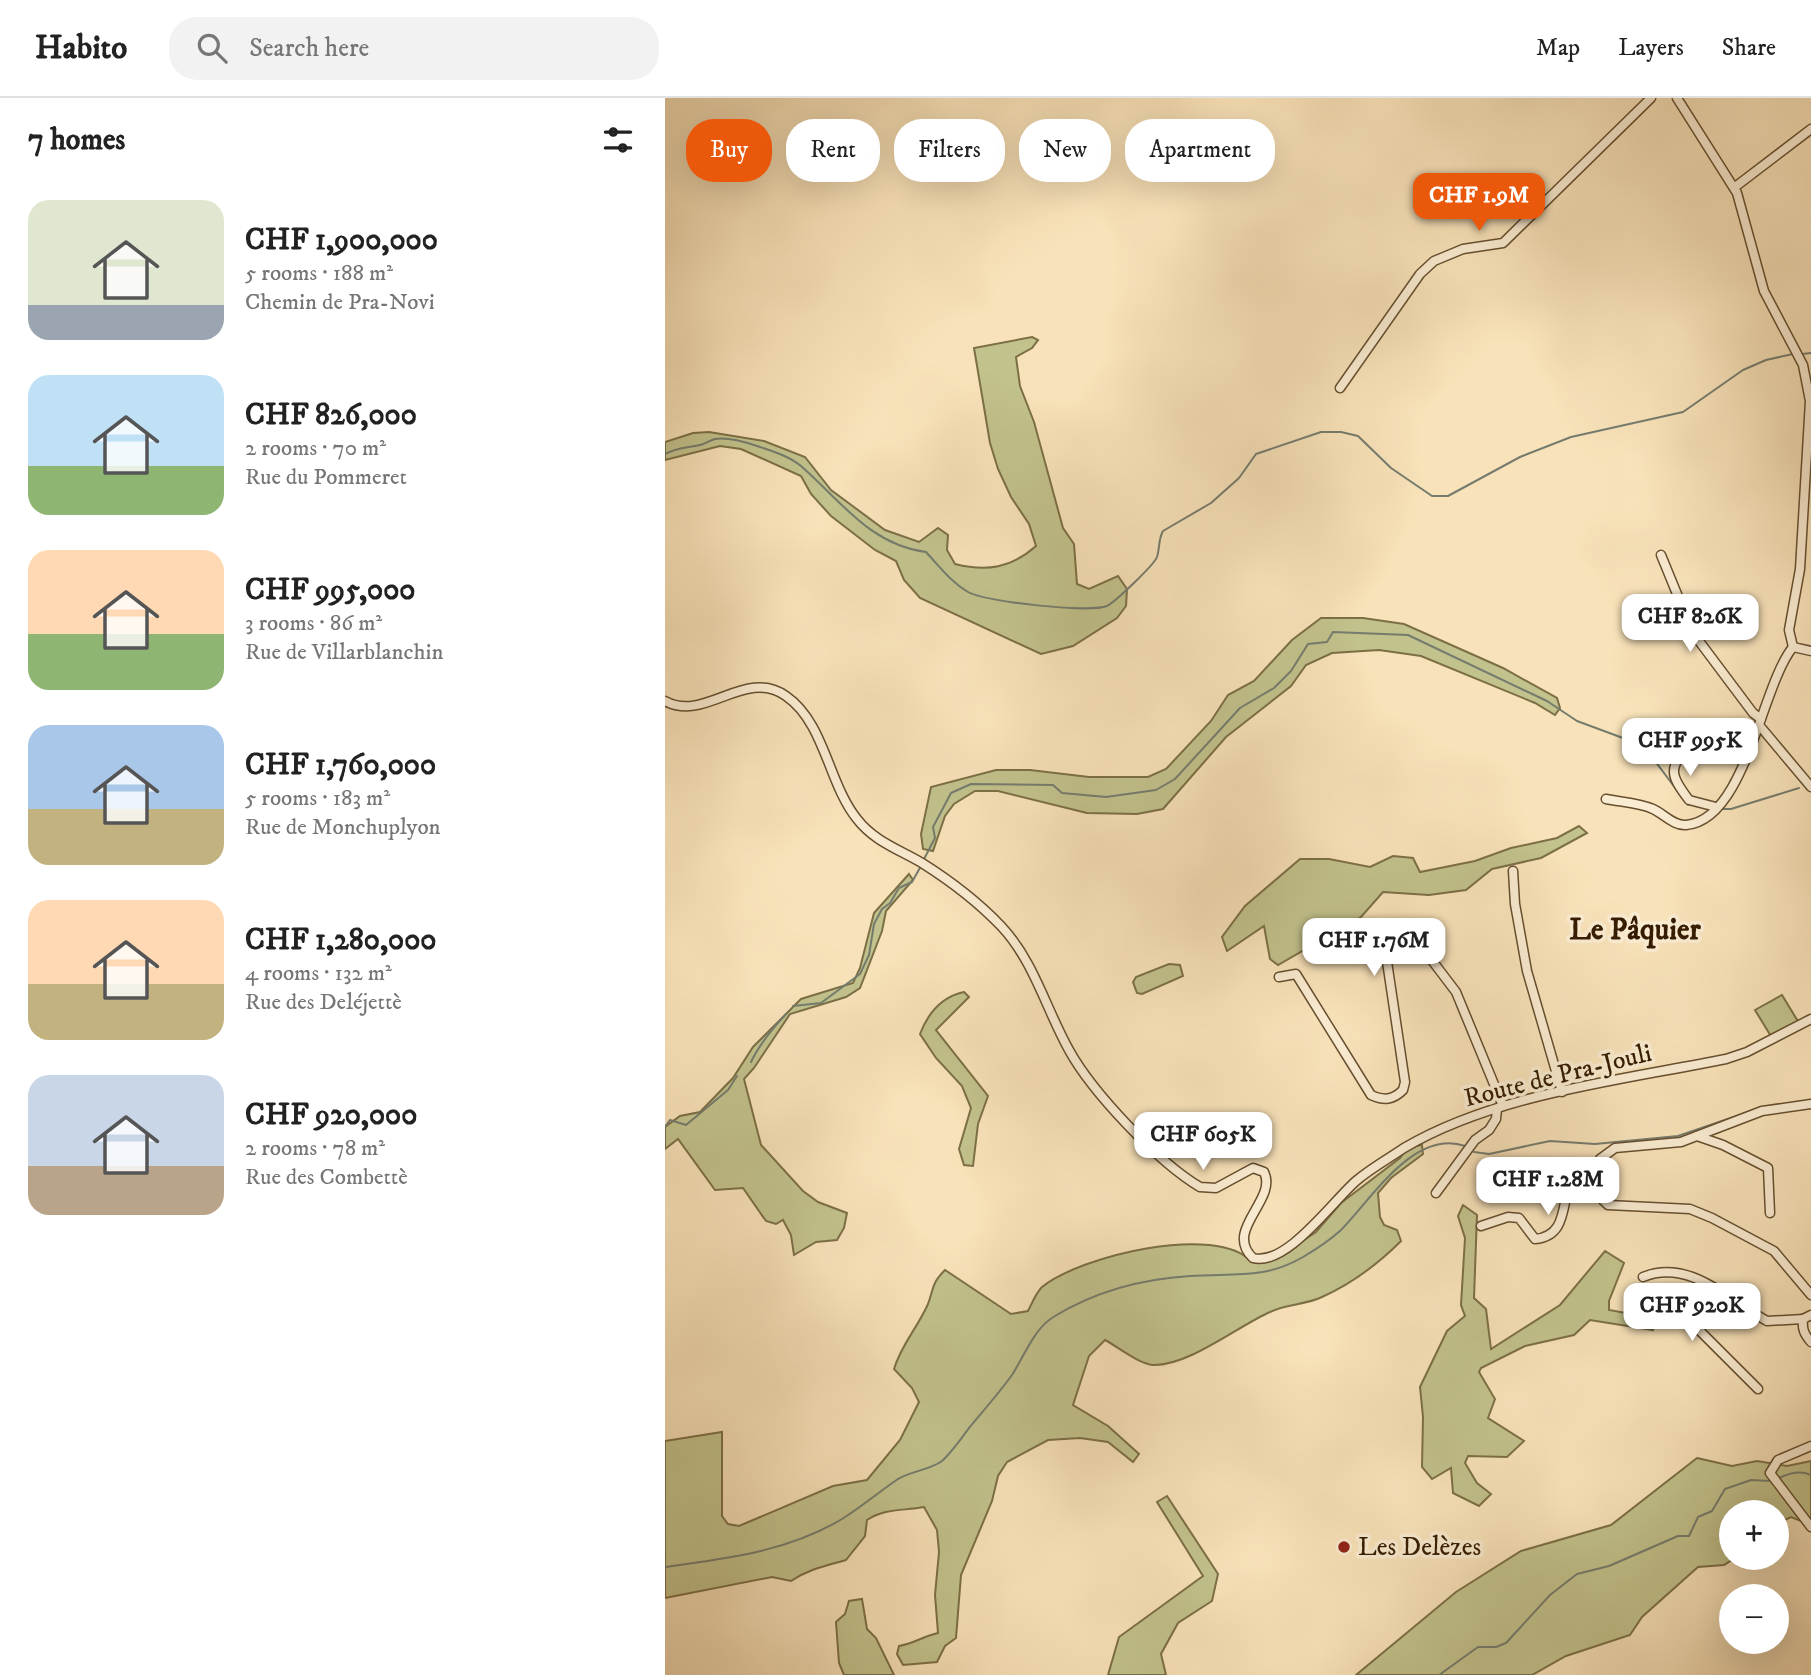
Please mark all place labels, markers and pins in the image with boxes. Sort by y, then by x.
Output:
pin: CHF 1.9M [1407,174,1551,233]
pin: CHF 826K [1618,594,1762,654]
pin: CHF 995K [1618,718,1762,778]
pin: CHF 1.76M [1294,918,1454,978]
pin: CHF 605K [1131,1112,1275,1172]
pin: CHF 1.28M [1468,1158,1628,1217]
pin: CHF 920K [1620,1284,1764,1343]
place label: Les Delèzes [1358,1531,1481,1564]
marker: Les Delèzes [1336,1539,1352,1555]

